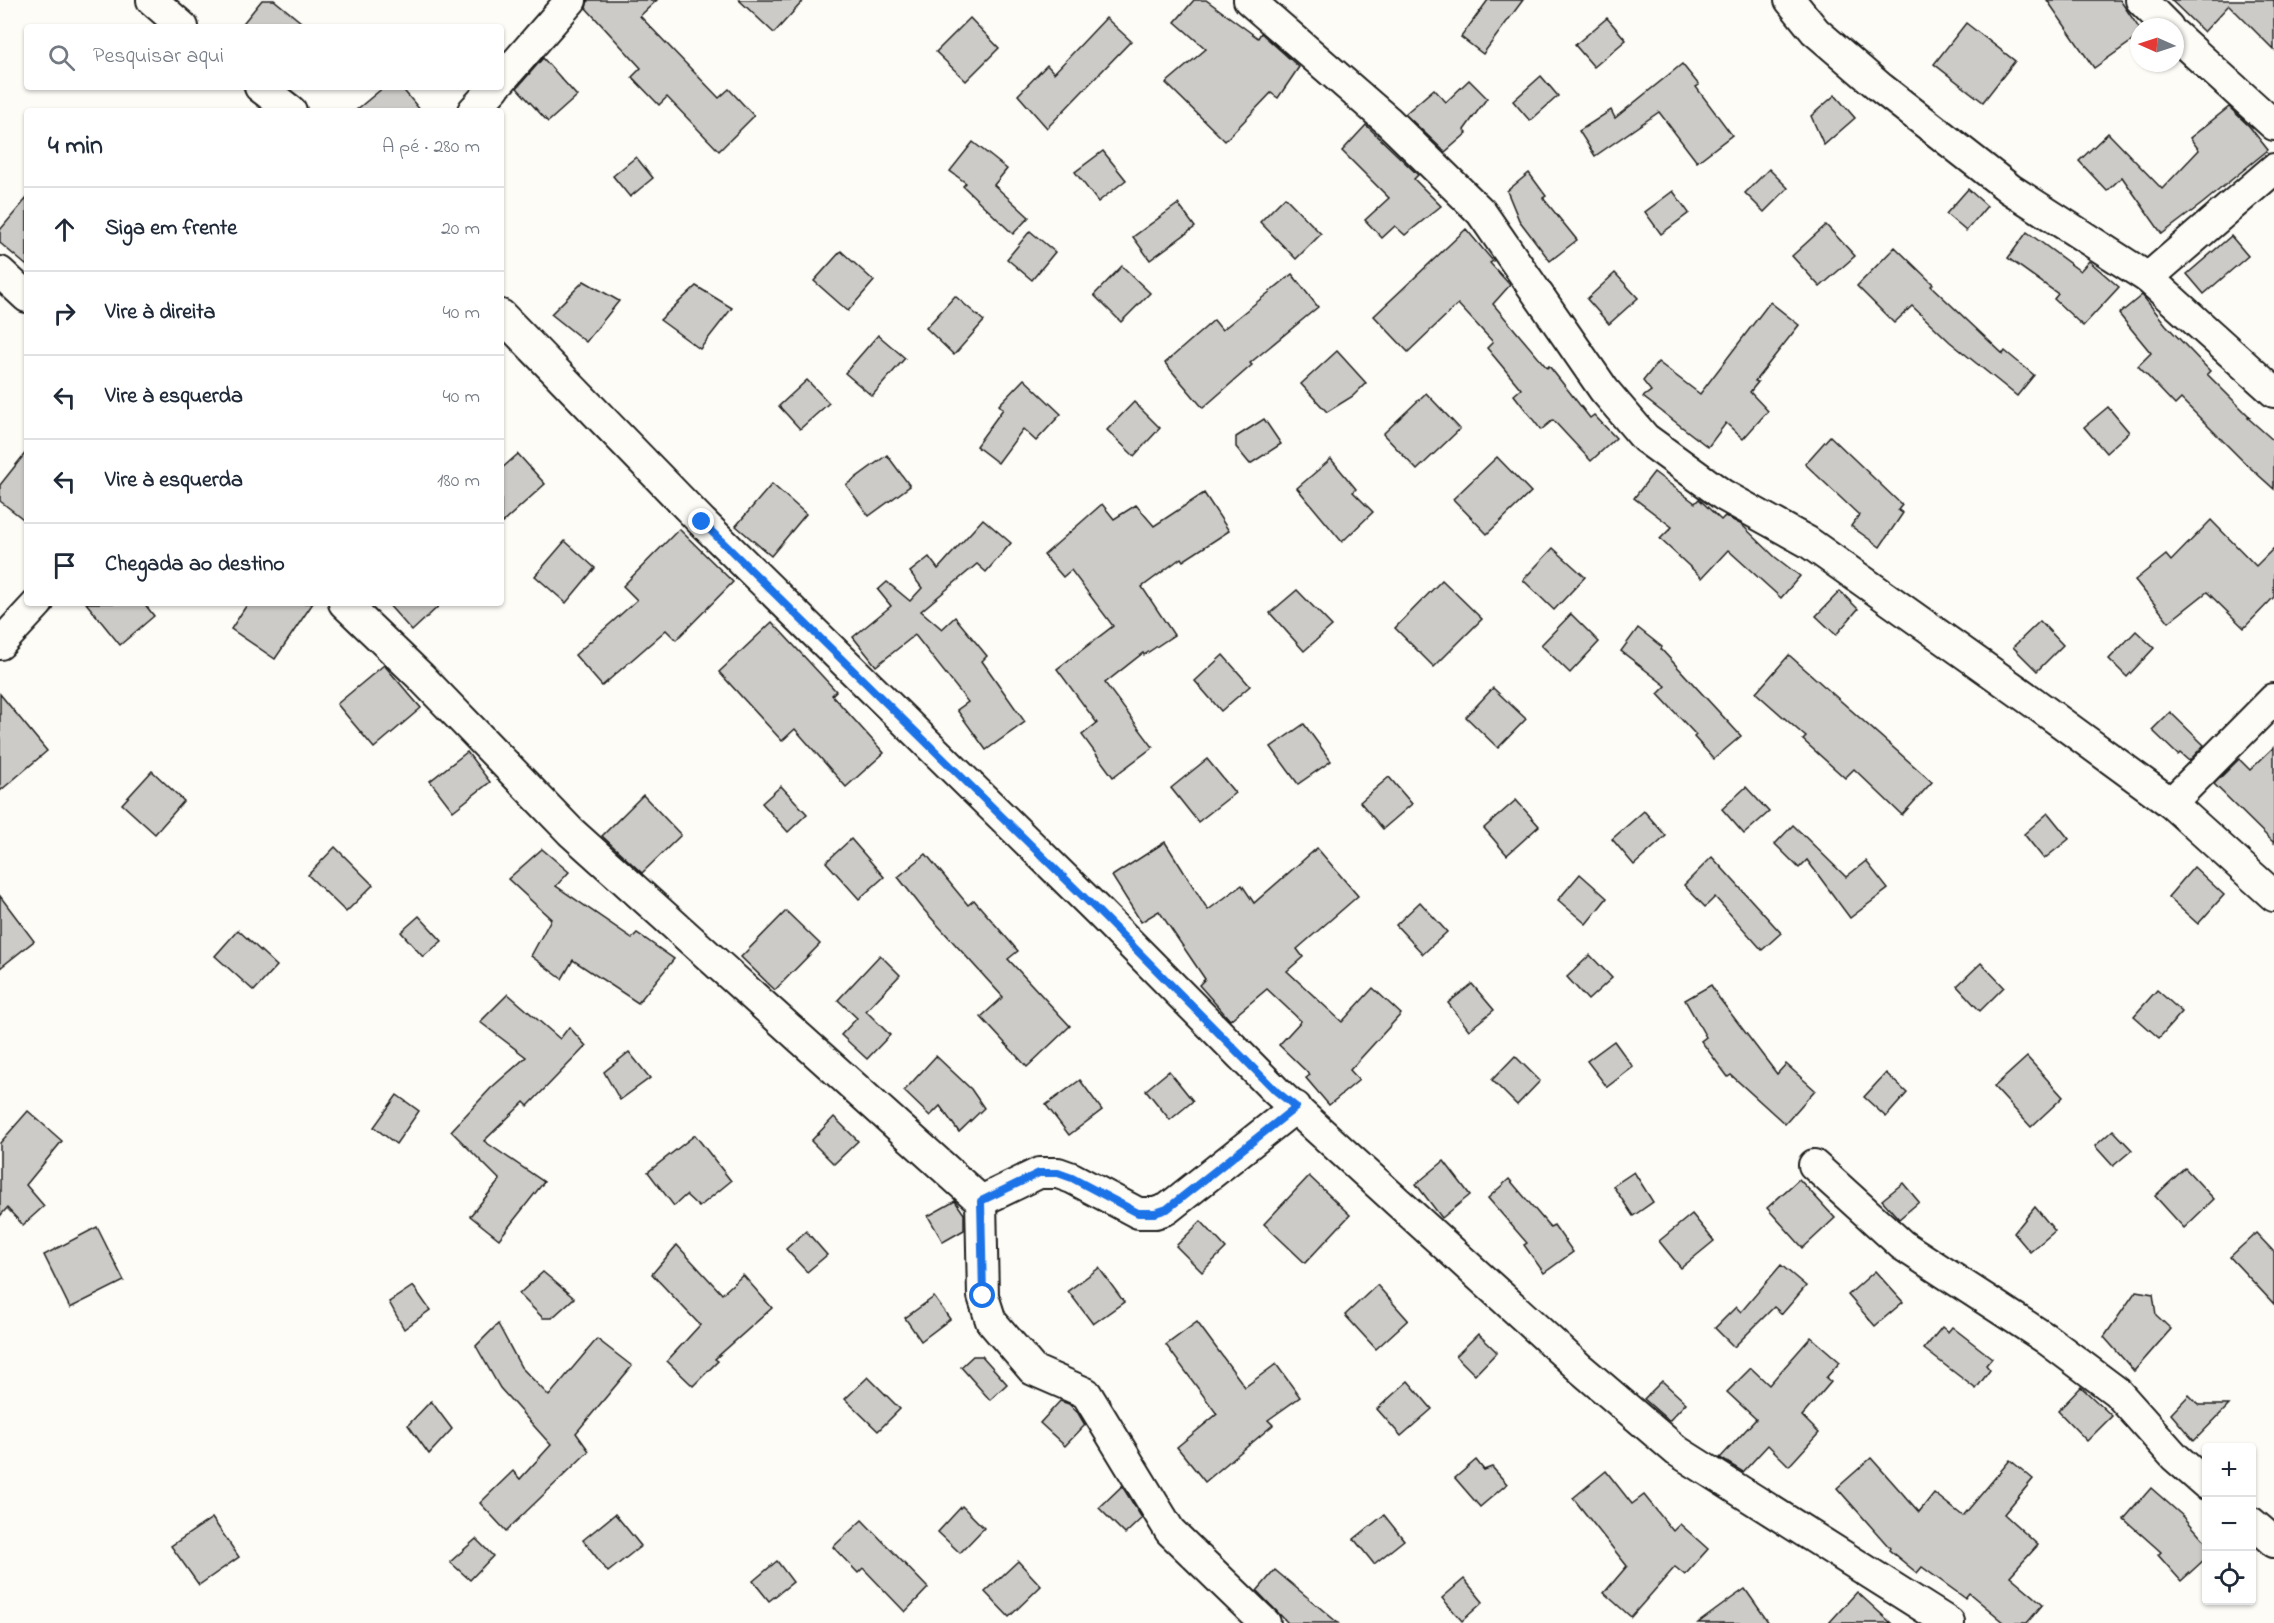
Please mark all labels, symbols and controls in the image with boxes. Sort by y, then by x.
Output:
north arrow [2130,18,2184,72]
search box [24,24,504,90]
icon: search [45,41,78,74]
text: Pesquisar aqui [93,41,224,73]
text: 4 min [48,128,103,166]
text: A pé · 280 m [382,133,480,162]
icon: ahead [48,213,81,246]
text: Siga em frente [105,213,237,245]
text: 20 m [441,215,480,244]
icon: right [48,297,81,330]
text: Vire à direita [105,297,215,329]
text: 40 m [443,299,480,328]
icon: left [48,381,81,414]
text: Vire à esquerda [105,381,243,413]
text: 40 m [443,383,480,412]
icon: left [48,465,81,498]
text: Vire à esquerda [105,465,243,497]
text: 180 m [437,467,480,496]
route end [688,508,714,534]
icon: arrive [48,549,81,582]
text: Chegada ao destino [105,549,285,581]
route start [969,1282,995,1308]
map controls [2202,1443,2256,1605]
button: + [2202,1443,2256,1497]
button: − [2202,1497,2256,1551]
button: locate [2202,1551,2256,1605]

